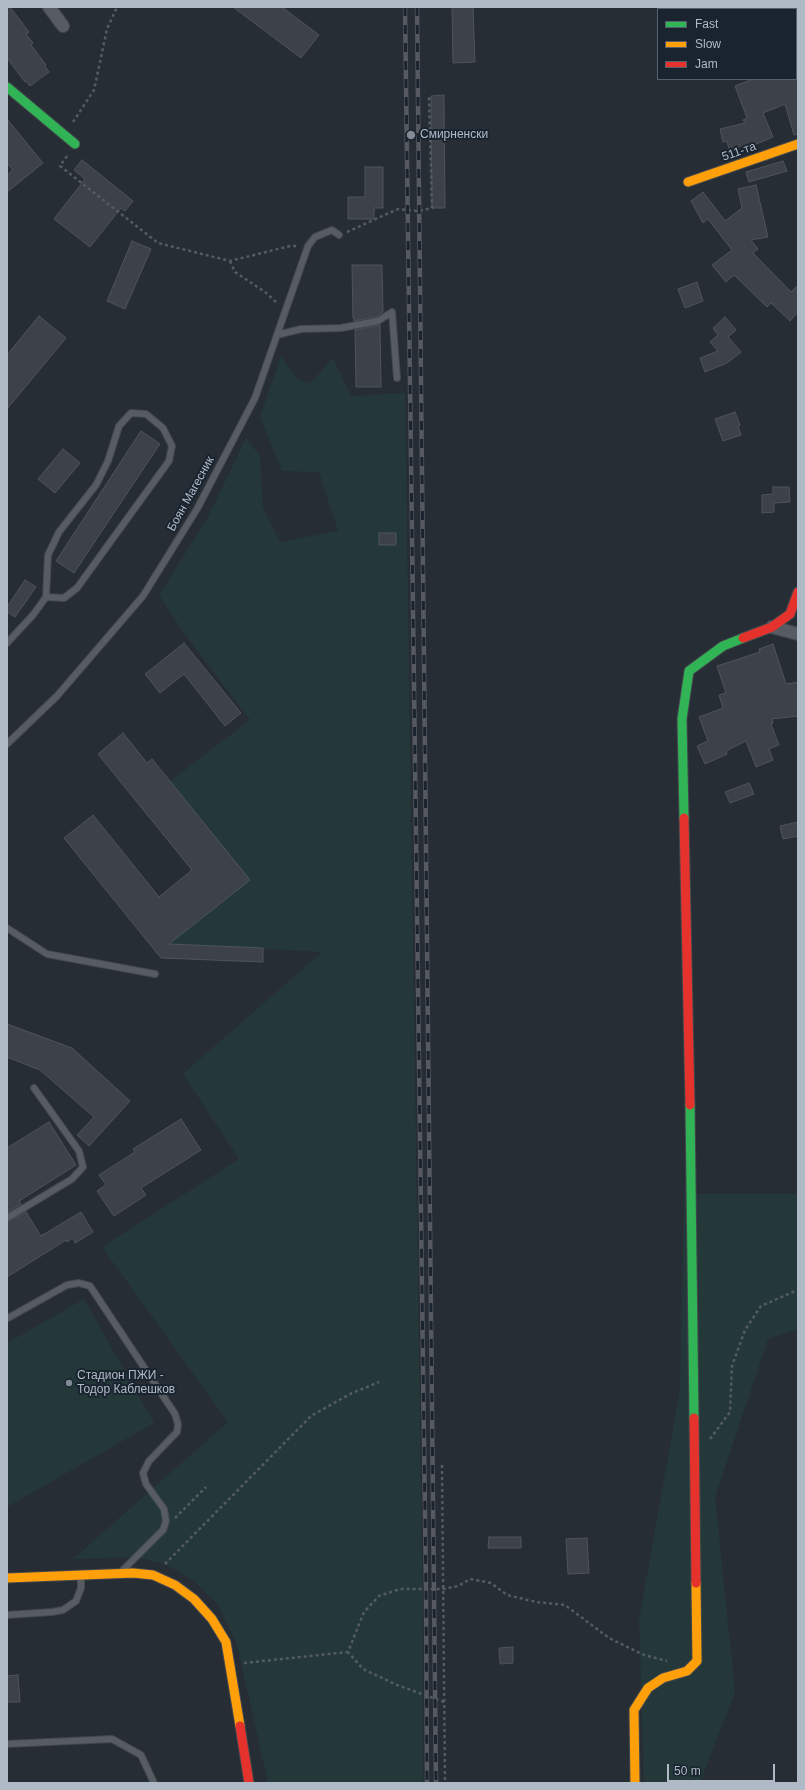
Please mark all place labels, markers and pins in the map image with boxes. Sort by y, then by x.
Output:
place label: Смирненски [420,128,488,142]
marker: Смирненски [405,129,417,141]
place label: Стадион ПЖИ - Тодор Каблешков [77,1369,175,1397]
marker: Стадион ПЖИ - Тодор Каблешков [64,1378,74,1388]

